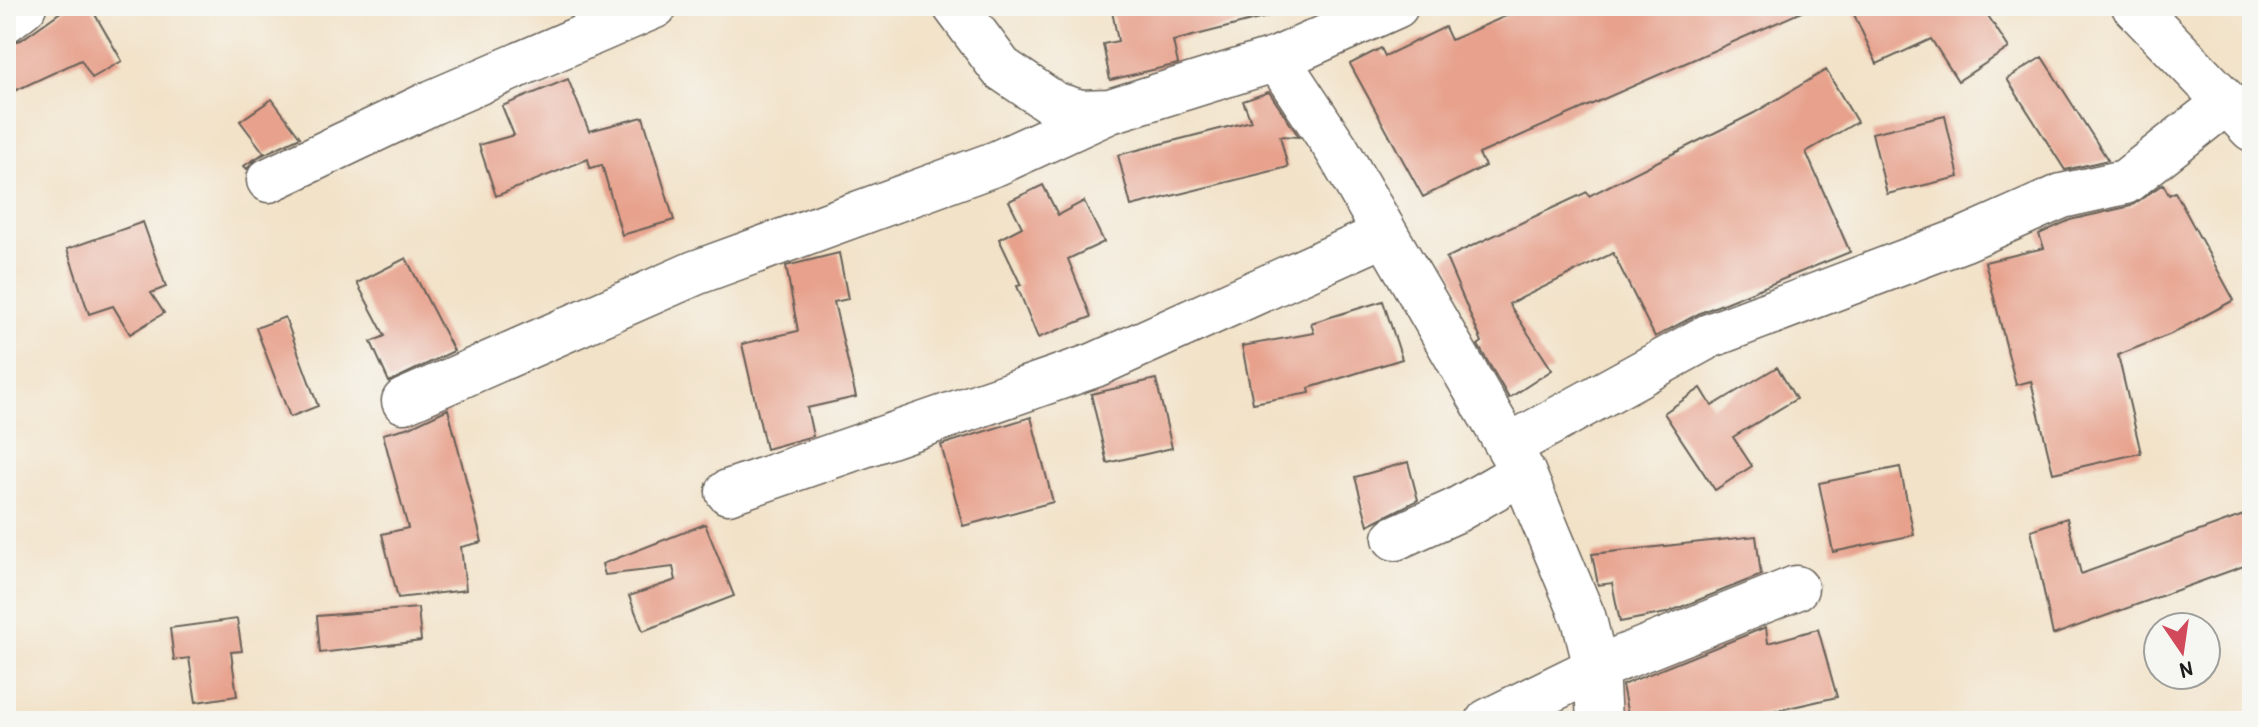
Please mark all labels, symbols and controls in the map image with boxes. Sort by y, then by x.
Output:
north arrow [2142,611,2222,691]
text: N [2177,655,2196,686]

